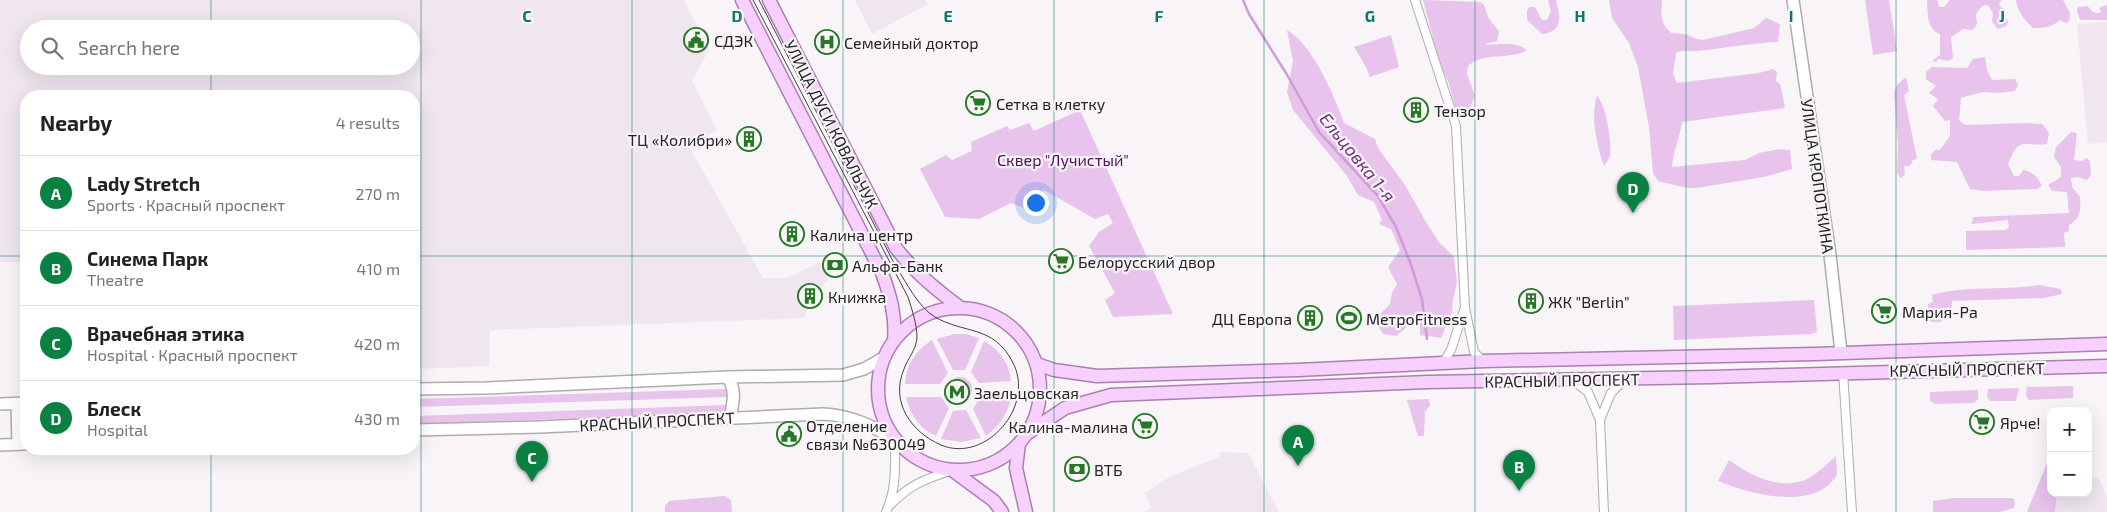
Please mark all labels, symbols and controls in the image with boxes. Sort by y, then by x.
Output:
text: C [522,6,532,25]
text: D [732,6,743,25]
text: E [943,6,953,25]
text: F [1155,6,1164,25]
text: G [1365,6,1375,25]
text: H [1574,6,1586,25]
text: I [1789,6,1793,25]
text: J [1999,6,2005,25]
search box [20,20,420,75]
public building icon: СДЭК [683,27,709,53]
hospital icon: Семейный доктор [814,29,840,55]
place label: СДЭК [714,31,753,50]
place label: Семейный доктор [844,33,979,52]
icon: search [38,34,66,62]
text: Search here [78,36,180,59]
street label: УЛИЦА ДУСИ КОВАЛЬЧУК [781,37,883,212]
supermarket icon: Сетка в клетку [965,90,991,116]
place label: Сетка в клетку [996,94,1106,114]
building icon: Тензор [1403,97,1429,123]
street label: УЛИЦА КРОПОТКИНА [1798,98,1838,255]
place label: Тензор [1434,101,1486,120]
water label: Ельцовка 1-я [1315,108,1401,206]
text: Nearby [40,110,112,135]
text: 4 results [336,113,400,132]
building icon: ТЦ «Колибри» [736,126,762,152]
place label: ТЦ «Колибри» [628,130,732,149]
park label: Сквер "Лучистый" [997,150,1129,170]
text: Lady Stretch [87,172,200,195]
pin: D [1617,172,1649,213]
text: A [51,184,61,203]
text: 270 m [356,184,400,203]
your location [1023,190,1049,216]
text: Sports · Красный проспект [87,195,285,214]
building icon: Калина центр [779,221,805,247]
place label: Калина центр [810,225,913,244]
text: Синема Парк [87,247,208,270]
supermarket icon: Белорусский двор [1048,248,1074,274]
bank icon: Альфа-Банк [822,252,848,278]
place label: Белорусский двор [1078,252,1215,272]
place label: Альфа-Банк [852,256,943,275]
text: B [51,259,61,278]
text: 410 m [357,259,400,278]
text: Theatre [87,270,144,289]
building icon: Книжка [797,283,823,309]
place label: Книжка [828,287,886,306]
building icon: ЖК "Berlin" [1518,288,1544,314]
place label: ЖК "Berlin" [1548,292,1630,311]
supermarket icon: Мария-Ра [1871,298,1897,324]
place label: Мария-Ра [1902,302,1978,321]
building icon: ДЦ Европа [1297,305,1323,331]
sports icon: МетроFitness [1336,305,1362,331]
place label: ДЦ Европа [1212,309,1292,328]
place label: МетроFitness [1366,309,1468,328]
text: Врачебная этика [87,322,245,345]
text: C [51,334,61,353]
text: 420 m [354,334,400,353]
text: Hospital · Красный проспект [87,345,298,364]
street label: КРАСНЫЙ ПРОСПЕКТ [1889,358,2045,380]
street label: КРАСНЫЙ ПРОСПЕКТ [1484,369,1640,391]
metro station icon: Заельцовская [944,379,970,405]
place label: Заельцовская [974,383,1079,402]
text: Блеск [87,397,141,420]
street label: КРАСНЫЙ ПРОСПЕКТ [579,407,735,435]
map controls [2047,407,2092,497]
button: + [2047,407,2092,452]
text: D [51,409,61,428]
text: 430 m [354,409,400,428]
supermarket icon: Ярче! [1969,409,1995,435]
supermarket icon: Калина-малина [1132,413,1158,439]
place label: Ярче! [2000,413,2041,432]
place label: Отделение связи №630049 [806,416,926,453]
place label: Калина-малина [1009,417,1128,436]
text: Hospital [87,420,148,439]
public building icon: Отделение связи №630049 [776,421,802,447]
pin: A [1282,425,1314,466]
pin: C [516,441,548,482]
pin: B [1503,450,1535,491]
button: − [2047,452,2092,497]
bank icon: ВТБ [1064,456,1090,482]
place label: ВТБ [1094,460,1123,479]

